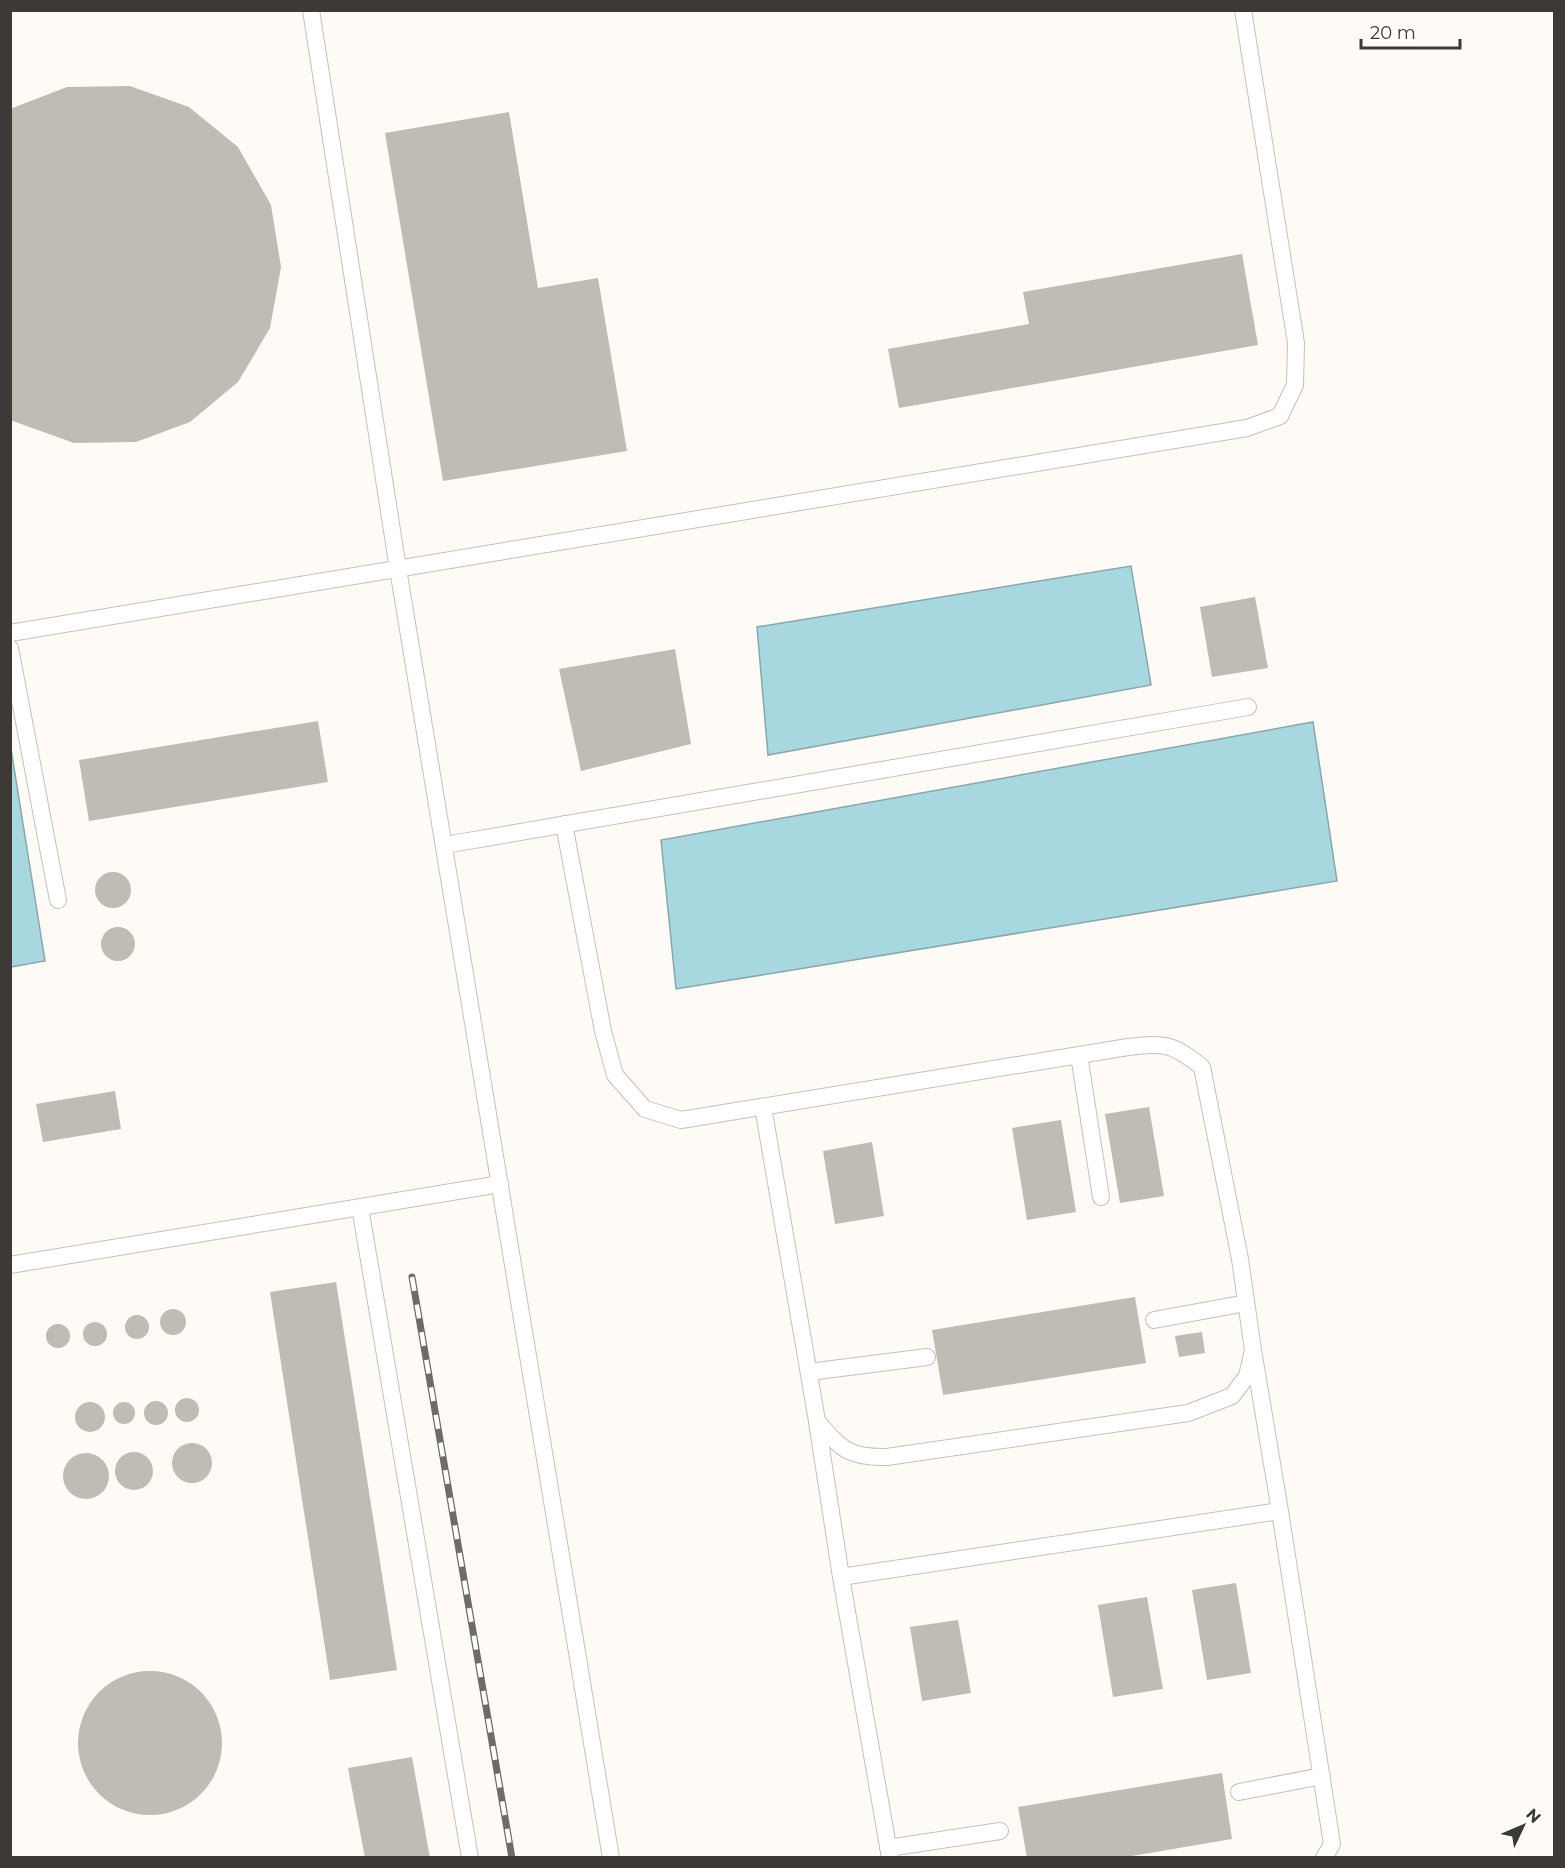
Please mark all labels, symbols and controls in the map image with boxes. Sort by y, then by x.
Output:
scale bar [1361,12,1460,50]
text: 20 m [1370,22,1416,44]
north arrow [1493,1796,1553,1856]
text: N [1522,1805,1545,1827]

